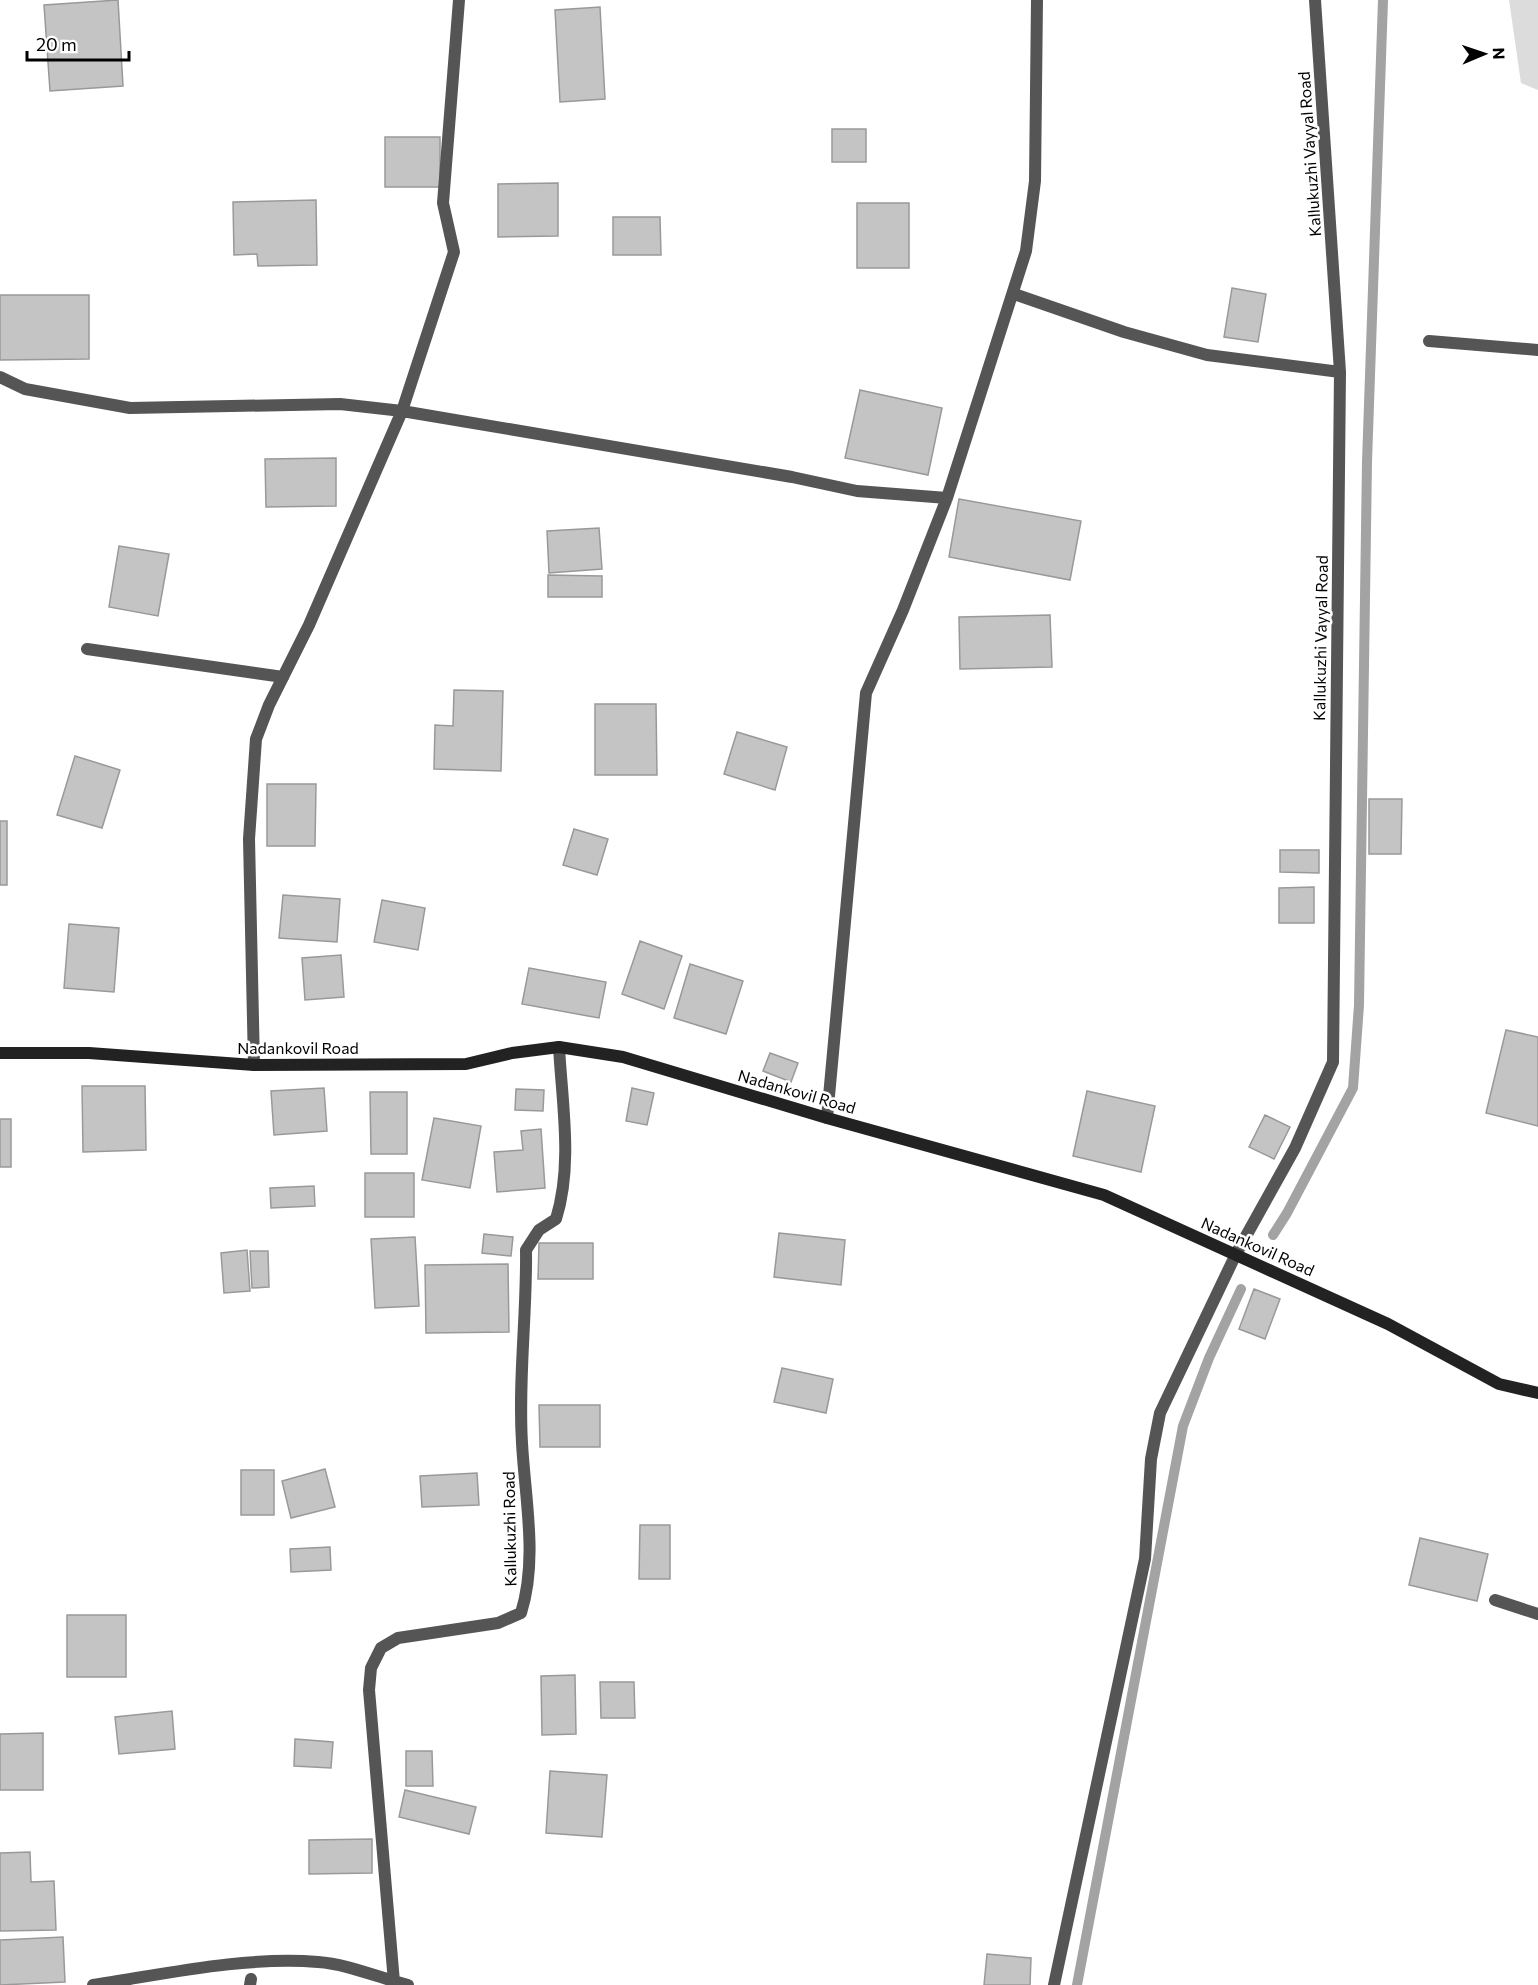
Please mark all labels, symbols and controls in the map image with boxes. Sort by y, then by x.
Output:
scale bar [27,24,129,62]
north arrow [1454,24,1514,84]
text: 20 m [36,33,77,55]
text: N [1490,47,1509,60]
street label: Kallukuzhi Vayyal Road [1294,71,1324,237]
street label: Kallukuzhi Vayyal Road [1309,555,1331,721]
street label: Nadankovil Road [237,1038,359,1057]
street label: Nadankovil Road [736,1065,858,1117]
street label: Nadankovil Road [1199,1213,1317,1279]
street label: Kallukuzhi Road [498,1471,520,1587]

